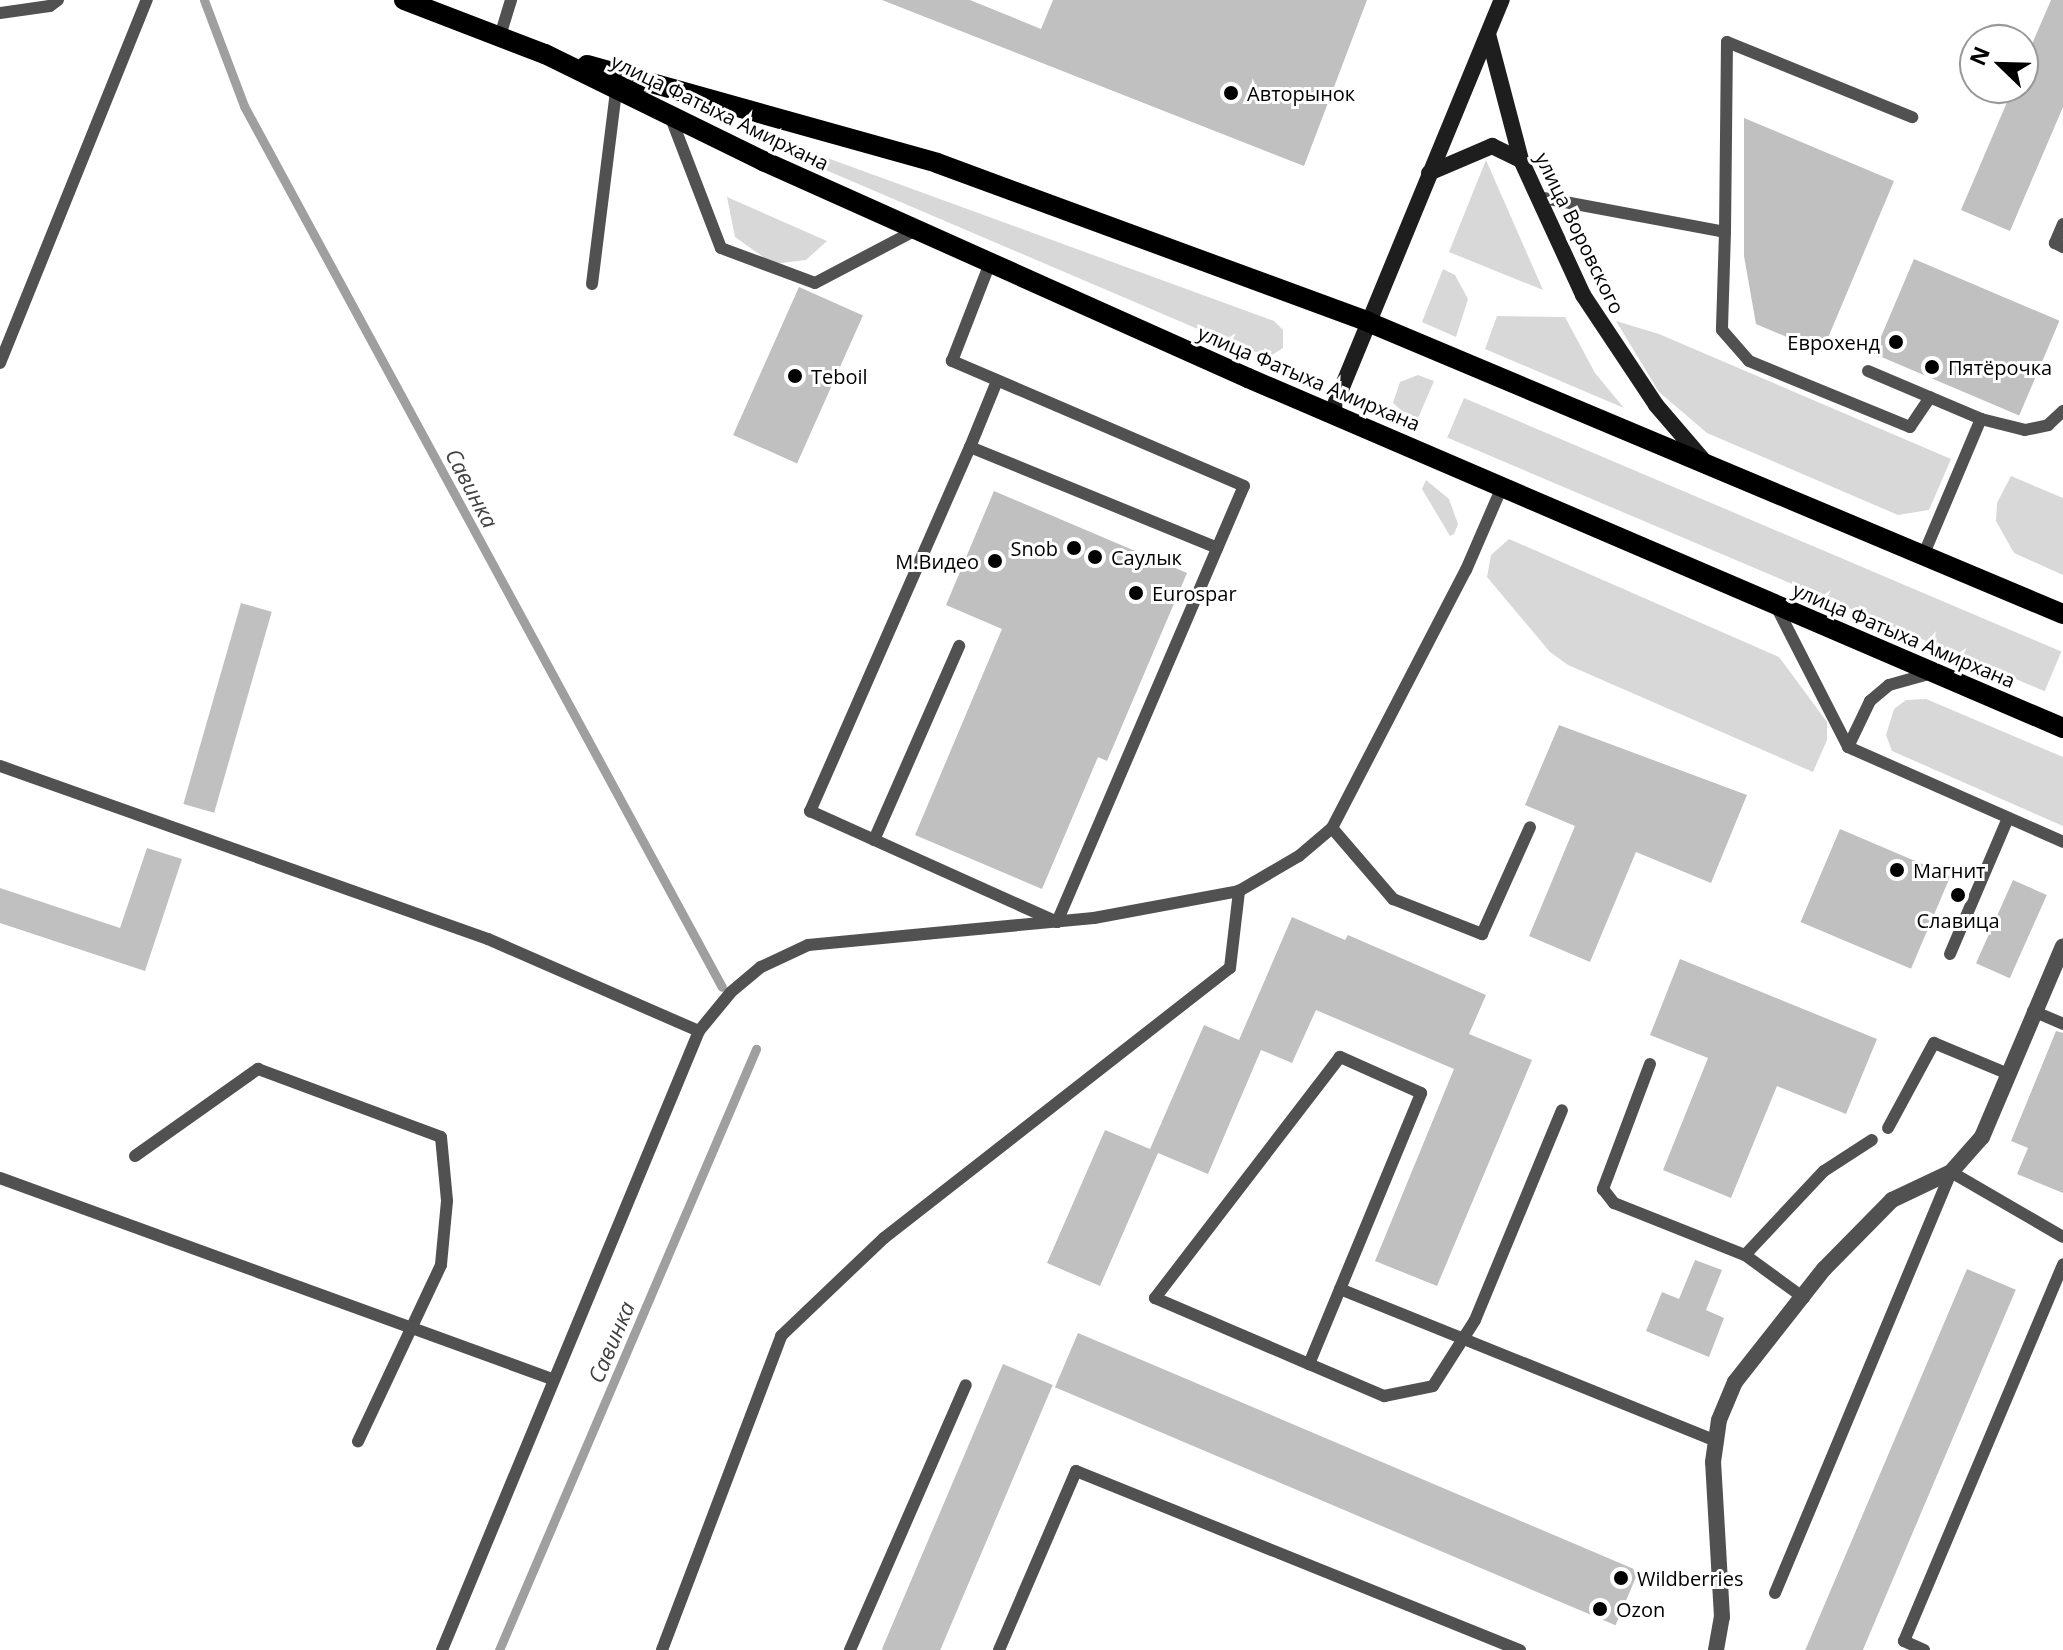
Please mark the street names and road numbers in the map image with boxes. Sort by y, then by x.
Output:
street label: улица Фатыха Амирхана [607,49,833,175]
street label: улица Воровского [1531,149,1629,317]
street label: улица Фатыха Амирхана [1194,320,1424,436]
street label: улица Фатыха Амирхана [1789,577,2019,693]

